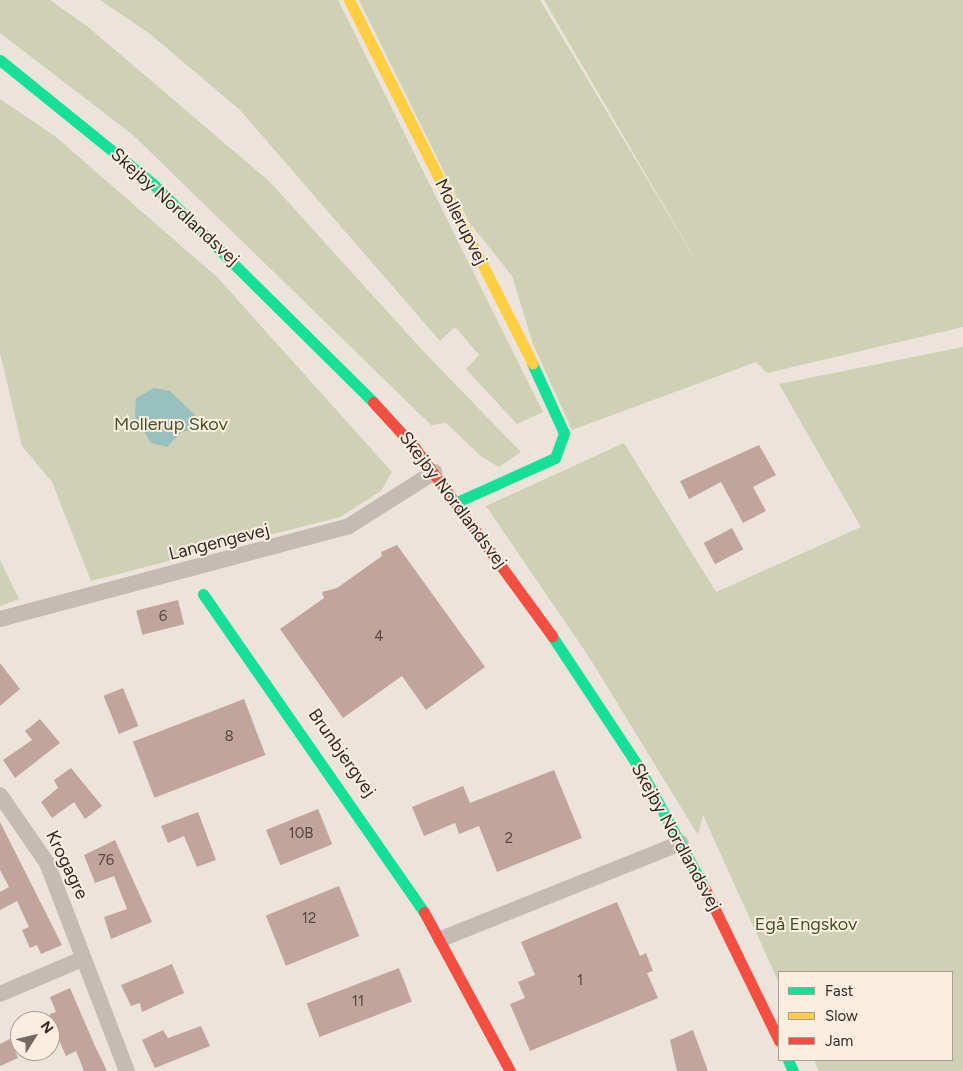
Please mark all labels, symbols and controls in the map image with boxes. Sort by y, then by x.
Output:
street label: Skejby Nordlandsvej [106,144,244,270]
street label: Mollerupvej [430,175,492,269]
park label: Mollerup Skov [114,413,228,435]
street label: Skejby Nordlandsvej [395,427,511,573]
street label: Langengevej [166,519,272,565]
house number: 6 [159,608,167,626]
house number: 4 [374,628,384,646]
street label: Brunbjergvej [304,705,380,801]
house number: 8 [224,728,234,746]
street label: Skejby Nordlandsvej [626,759,726,915]
house number: 10B [289,825,313,843]
street label: Krogagre [41,827,93,903]
house number: 2 [505,830,513,848]
house number: 76 [98,852,114,870]
house number: 12 [302,910,316,928]
park label: Egå Engskov [755,913,857,935]
legend [778,971,953,1061]
house number: 1 [577,972,583,990]
text: Fast [825,982,853,1000]
house number: 11 [352,993,364,1011]
text: Slow [825,1007,858,1025]
north arrow [10,1011,60,1061]
text: N [37,1018,57,1037]
text: Jam [825,1032,853,1050]

